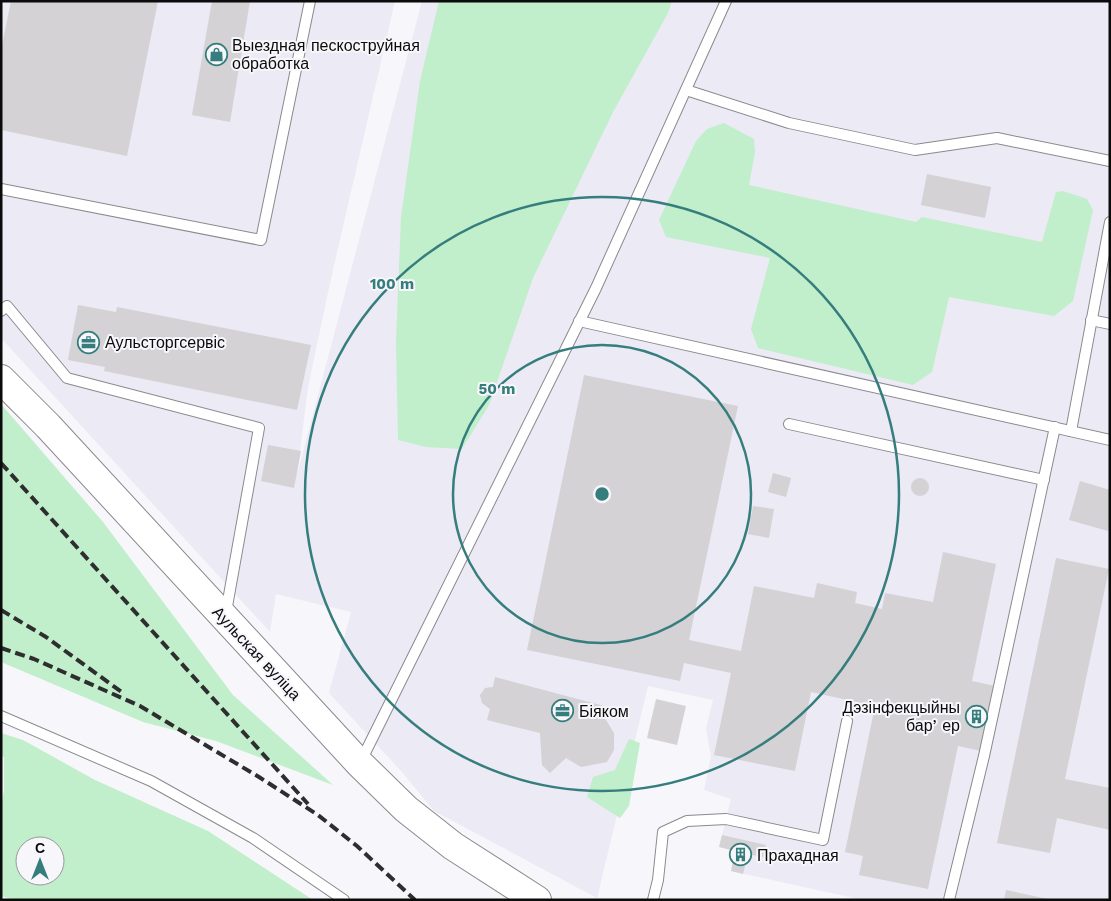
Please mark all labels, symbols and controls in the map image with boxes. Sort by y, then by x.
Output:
place label: Выездная пескоструйная обработка [232,36,420,73]
shop icon: Выездная пескоструйная обработка [204,42,228,66]
text: 100 m [370,275,414,293]
office icon: Аульсторгсервіс [77,330,101,354]
place label: Аульсторгсервіс [105,333,225,352]
text: 50 m [479,380,515,398]
centre of rings [593,485,611,503]
street label: Аульская вуліца [208,603,305,704]
place label: Дэзінфекцыйны барʼер [842,698,960,735]
office icon: Біяком [551,699,575,723]
place label: Біяком [579,702,629,721]
building icon: Дэзінфекцыйны барʼер [964,704,988,728]
north arrow [15,836,65,886]
text: С [35,840,45,856]
building icon: Прахадная [729,843,753,867]
place label: Прахадная [757,846,839,865]

